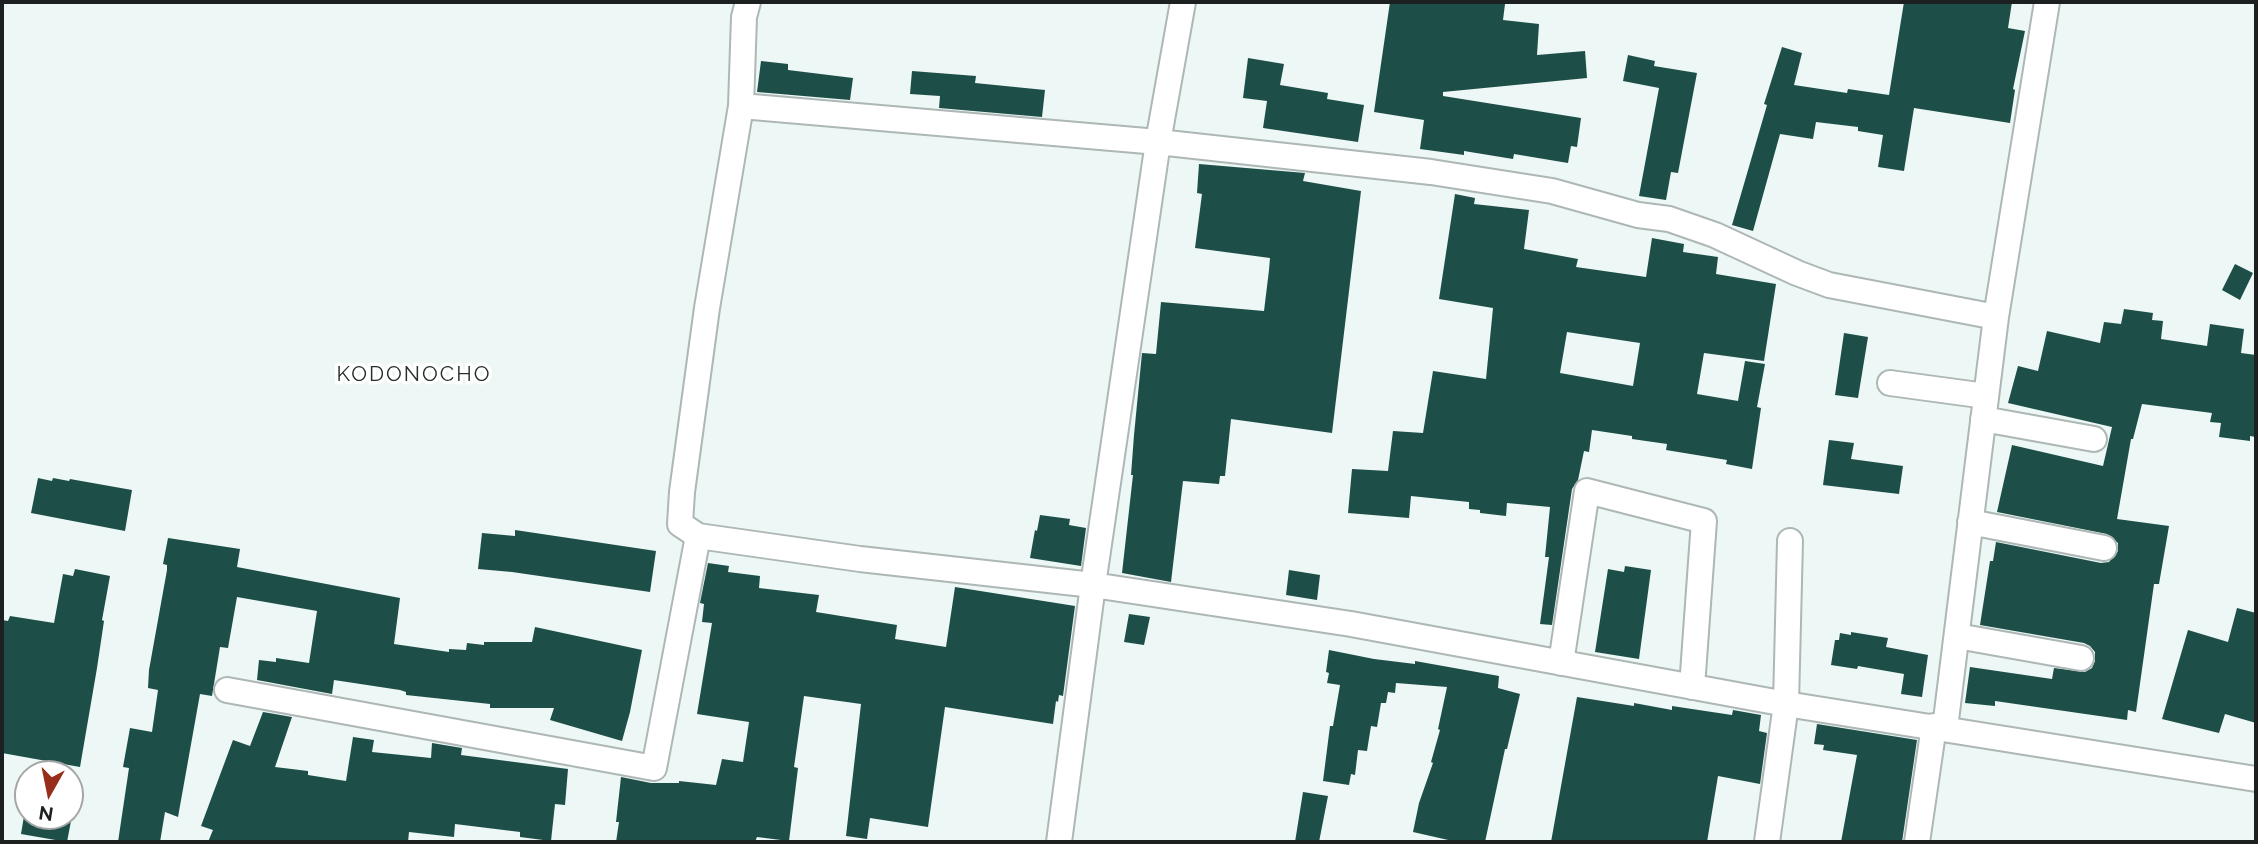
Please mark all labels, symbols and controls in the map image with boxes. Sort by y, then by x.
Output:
district label: KODONOCHO [338,362,490,388]
north arrow [14,760,84,830]
text: N [37,802,55,826]

